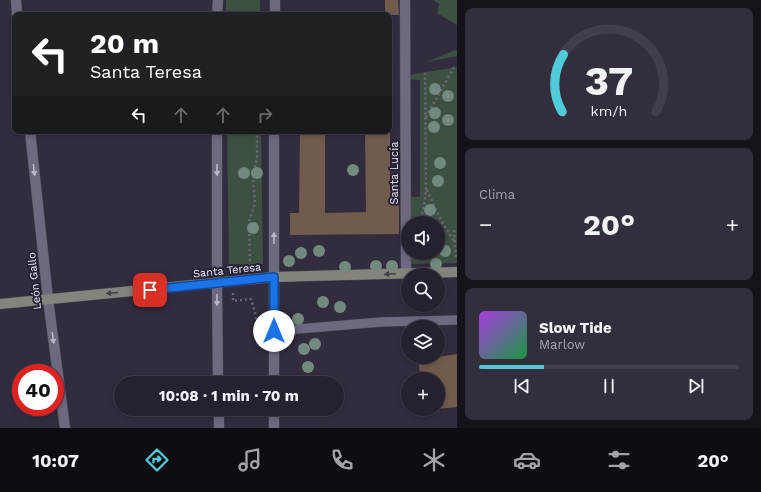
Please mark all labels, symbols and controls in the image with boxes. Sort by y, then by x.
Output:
text: 20 m [90,27,159,60]
icon: left [24,28,76,80]
text: 37 [585,56,633,105]
text: Santa Teresa [90,61,202,82]
text: km/h [591,103,627,119]
icon: left [128,104,150,126]
icon: ahead [170,104,192,126]
icon: ahead [212,104,234,126]
icon: right [254,104,276,126]
street label: Santa Lucía [388,142,401,204]
one-way arrow [31,164,37,176]
one-way arrow [214,164,220,177]
text: Clima [479,187,515,202]
text: 20° [583,207,635,242]
text: − [479,212,492,237]
text: + [726,212,739,237]
map controls [401,216,445,416]
button: sound [401,216,445,260]
one-way arrow [271,231,277,244]
street label: León Gallo [25,252,44,310]
street label: Santa Teresa [192,260,262,281]
button: search [401,268,445,312]
one-way arrow [383,271,396,277]
pin [133,273,167,307]
icon: arrive [139,279,161,301]
one-way arrow [106,290,118,297]
one-way arrow [214,294,220,307]
position arrow [253,310,295,352]
text: Slow Tide [539,319,612,337]
button: layers [401,320,445,364]
one-way arrow [50,332,56,344]
text: Marlow [539,337,585,352]
speed limit sign: 40 [12,364,64,416]
button: + [401,372,445,416]
icon: previous [511,375,533,397]
icon: pause [598,375,620,397]
icon: next [685,375,707,397]
text: 10:08 · 1 min · 70 m [159,387,299,405]
icon: directions [143,446,171,474]
icon: music [236,446,264,474]
icon: phone [328,446,356,474]
icon: climate [420,446,448,474]
icon: car [513,446,541,474]
icon: filters [605,446,633,474]
text: 10:07 [32,450,79,471]
text: 20° [698,450,729,471]

